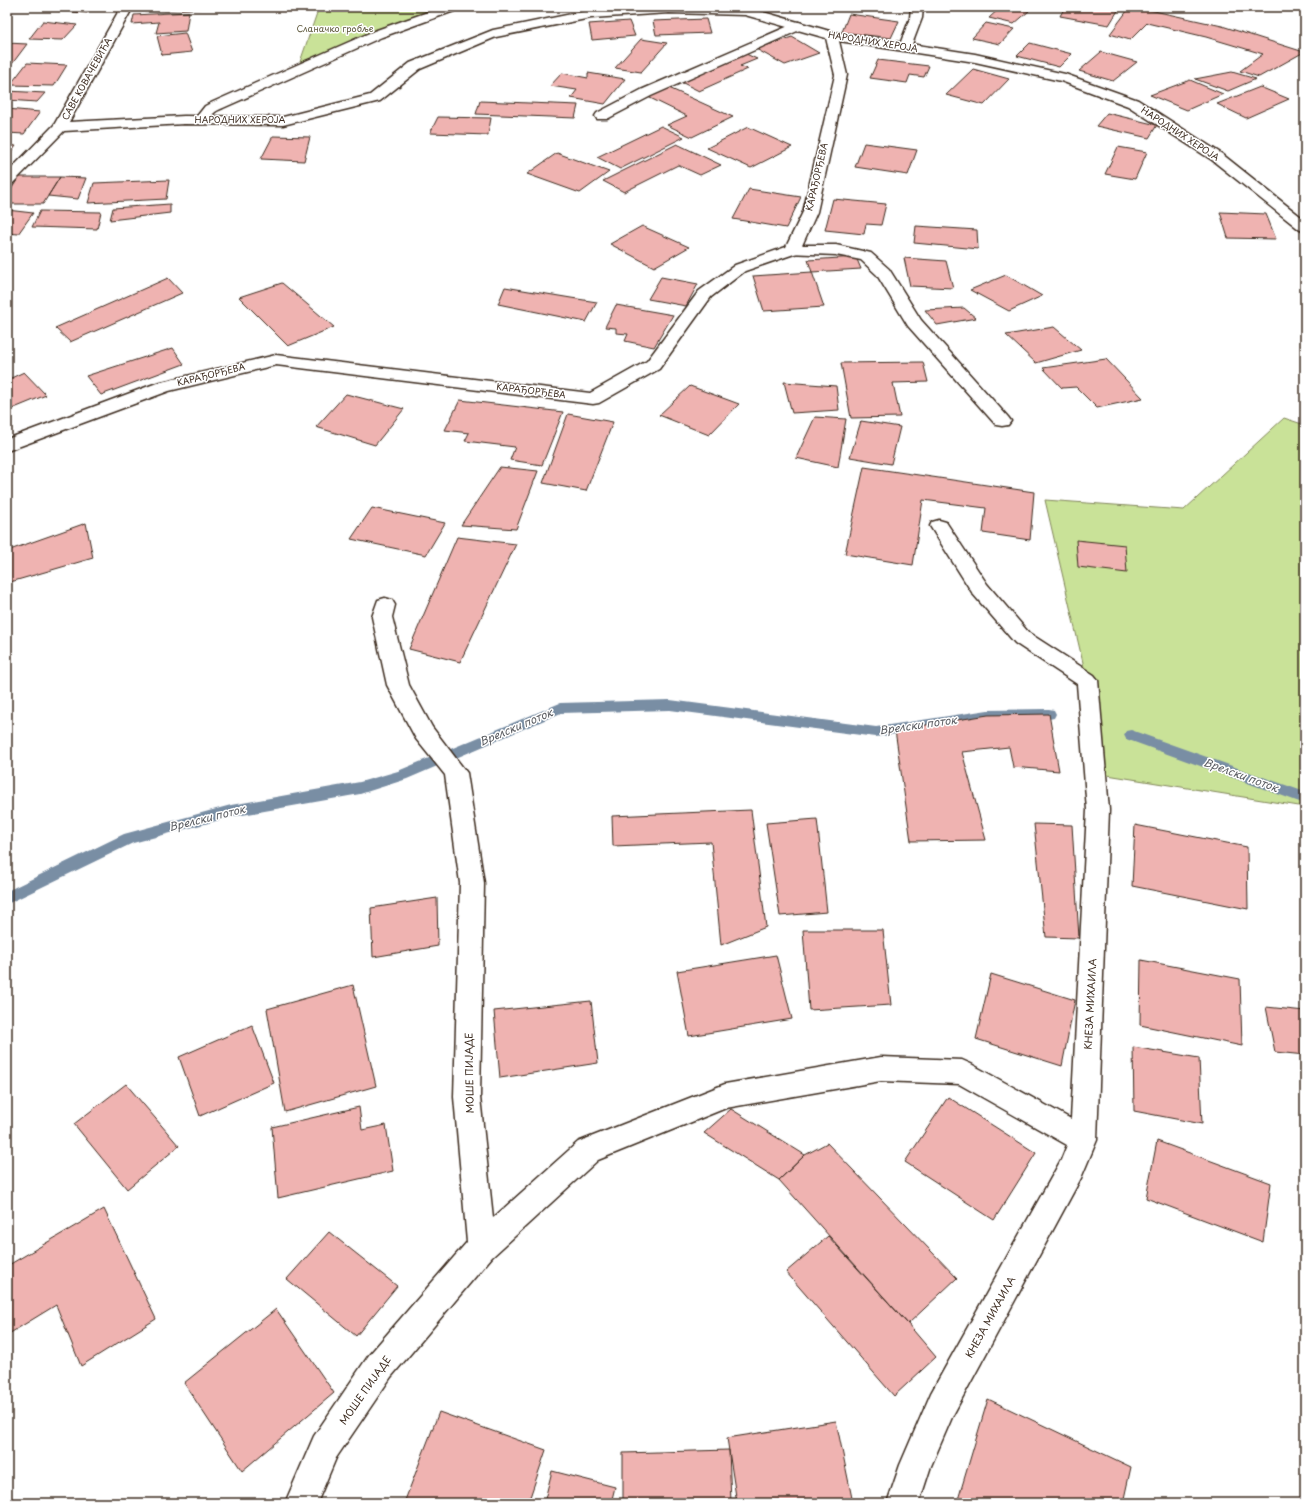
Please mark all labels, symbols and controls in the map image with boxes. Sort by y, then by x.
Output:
park label: Сланачко гробље [296,21,374,35]
street label: НАРОДНИХ ХЕРОЈА [827,27,919,55]
street label: САВЕ КОВАЧЕВИЋА [58,34,115,122]
street label: НАРОДНИХ ХЕРОЈА [1139,103,1223,164]
street label: НАРОДНИХ ХЕРОЈА [195,112,285,126]
street label: КАРАЂОРЂЕВА [801,141,831,212]
street label: КАРАЂОРЂЕВА [175,359,247,389]
street label: КАРАЂОРЂЕВА [496,379,567,401]
water label: Врелски поток [476,703,556,750]
water label: Врелски поток [878,710,959,738]
water label: Врелски поток [1201,753,1282,796]
water label: Врелски поток [167,799,248,835]
street label: КНЕЗА МИХАИЛА [1080,958,1099,1050]
street label: МОШЕ ПИЈАДЕ [460,1032,477,1114]
street label: КНЕЗА МИХАИЛА [961,1273,1018,1360]
street label: МОШЕ ПИЈАДЕ [335,1352,394,1427]

